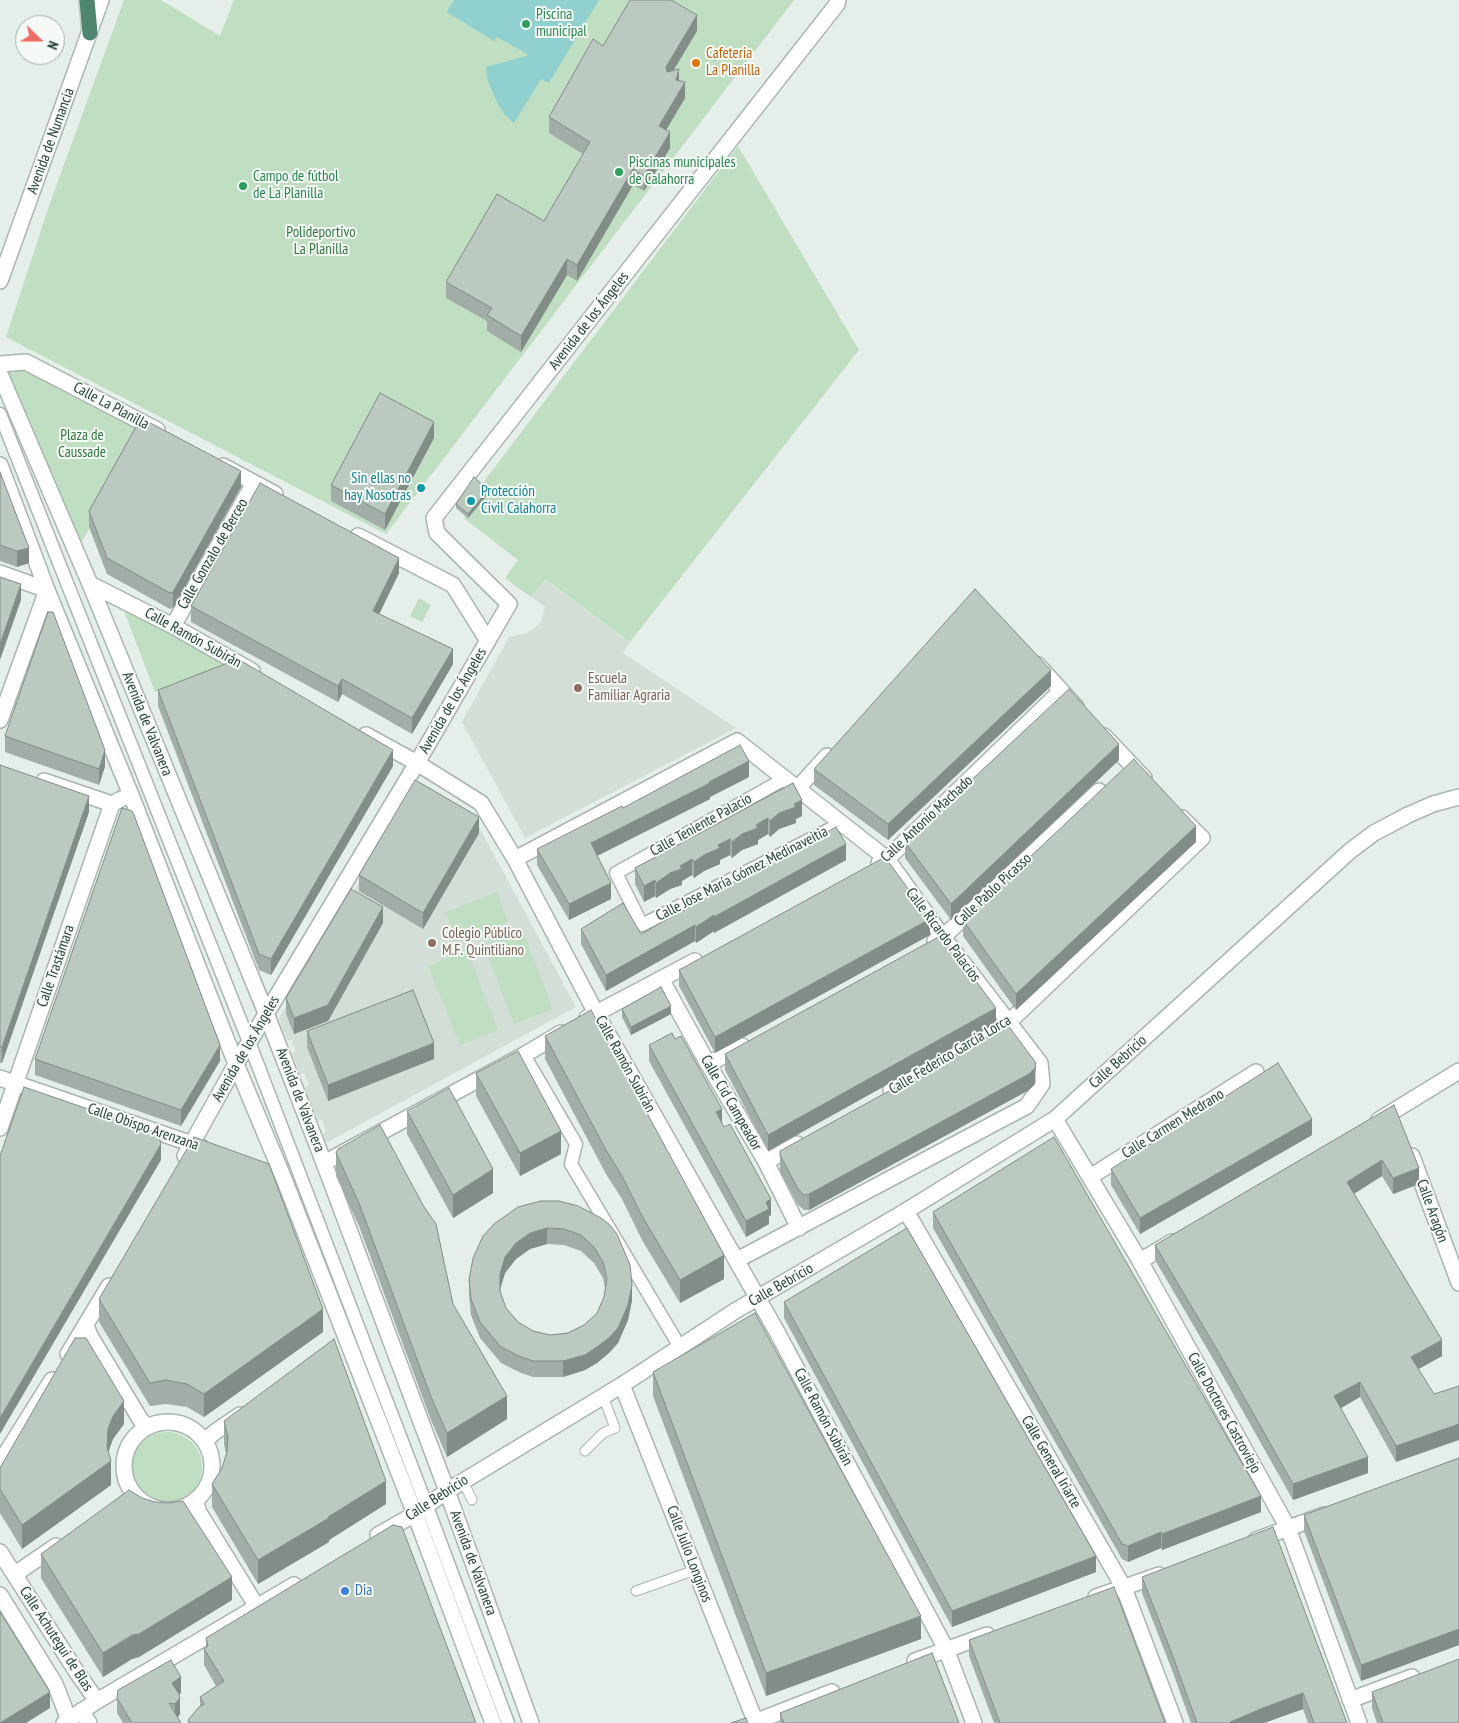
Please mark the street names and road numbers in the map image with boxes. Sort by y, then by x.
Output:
street label: Avenida de Numancia [23,86,79,196]
street label: Avenida de los Ángeles [545,268,633,374]
street label: Calle La Planilla [70,378,152,434]
street label: Calle Gonzalo de Berceo [174,495,252,613]
street label: Calle Ramón Subirán [142,604,244,672]
street label: Avenida de los Ángeles [415,645,491,757]
street label: Avenida de Valvanera [118,669,176,779]
street label: Calle Antonio Machado [877,772,977,866]
street label: Calle Teniente Palacio [647,790,755,860]
street label: Calle Jose María Gómez Medinaveitia [653,823,831,925]
street label: Calle Pablo Picasso [951,850,1035,930]
street label: Calle Ricardo Palacios [902,884,984,986]
street label: Calle Trastámara [34,923,78,1009]
street label: Avenida de los Ángeles [208,993,284,1105]
street label: Calle Federico García Lorca [886,1011,1014,1099]
street label: Calle Ramón Subirán [591,1013,659,1115]
street label: Calle Bebricio [1086,1031,1150,1093]
street label: Avenida de Valvanera [272,1045,328,1155]
street label: Calle Cid Campeador [696,1052,766,1154]
street label: Calle Carmen Medrano [1119,1085,1227,1163]
street label: Calle Obispo Arenzana [85,1100,201,1154]
street label: Calle Aragón [1412,1177,1452,1245]
street label: Calle Bebricio [746,1259,816,1311]
street label: Calle Doctores Castroviejo [1183,1350,1265,1476]
street label: Calle Ramón Subirán [790,1365,856,1469]
street label: Calle General Iriarte [1017,1413,1085,1511]
street label: Calle Bebricio [402,1471,472,1525]
street label: Calle Julio Longinos [662,1503,716,1605]
street label: Avenida de Valvanera [446,1508,500,1618]
street label: Calle Achutegui de Blas [15,1583,97,1695]

